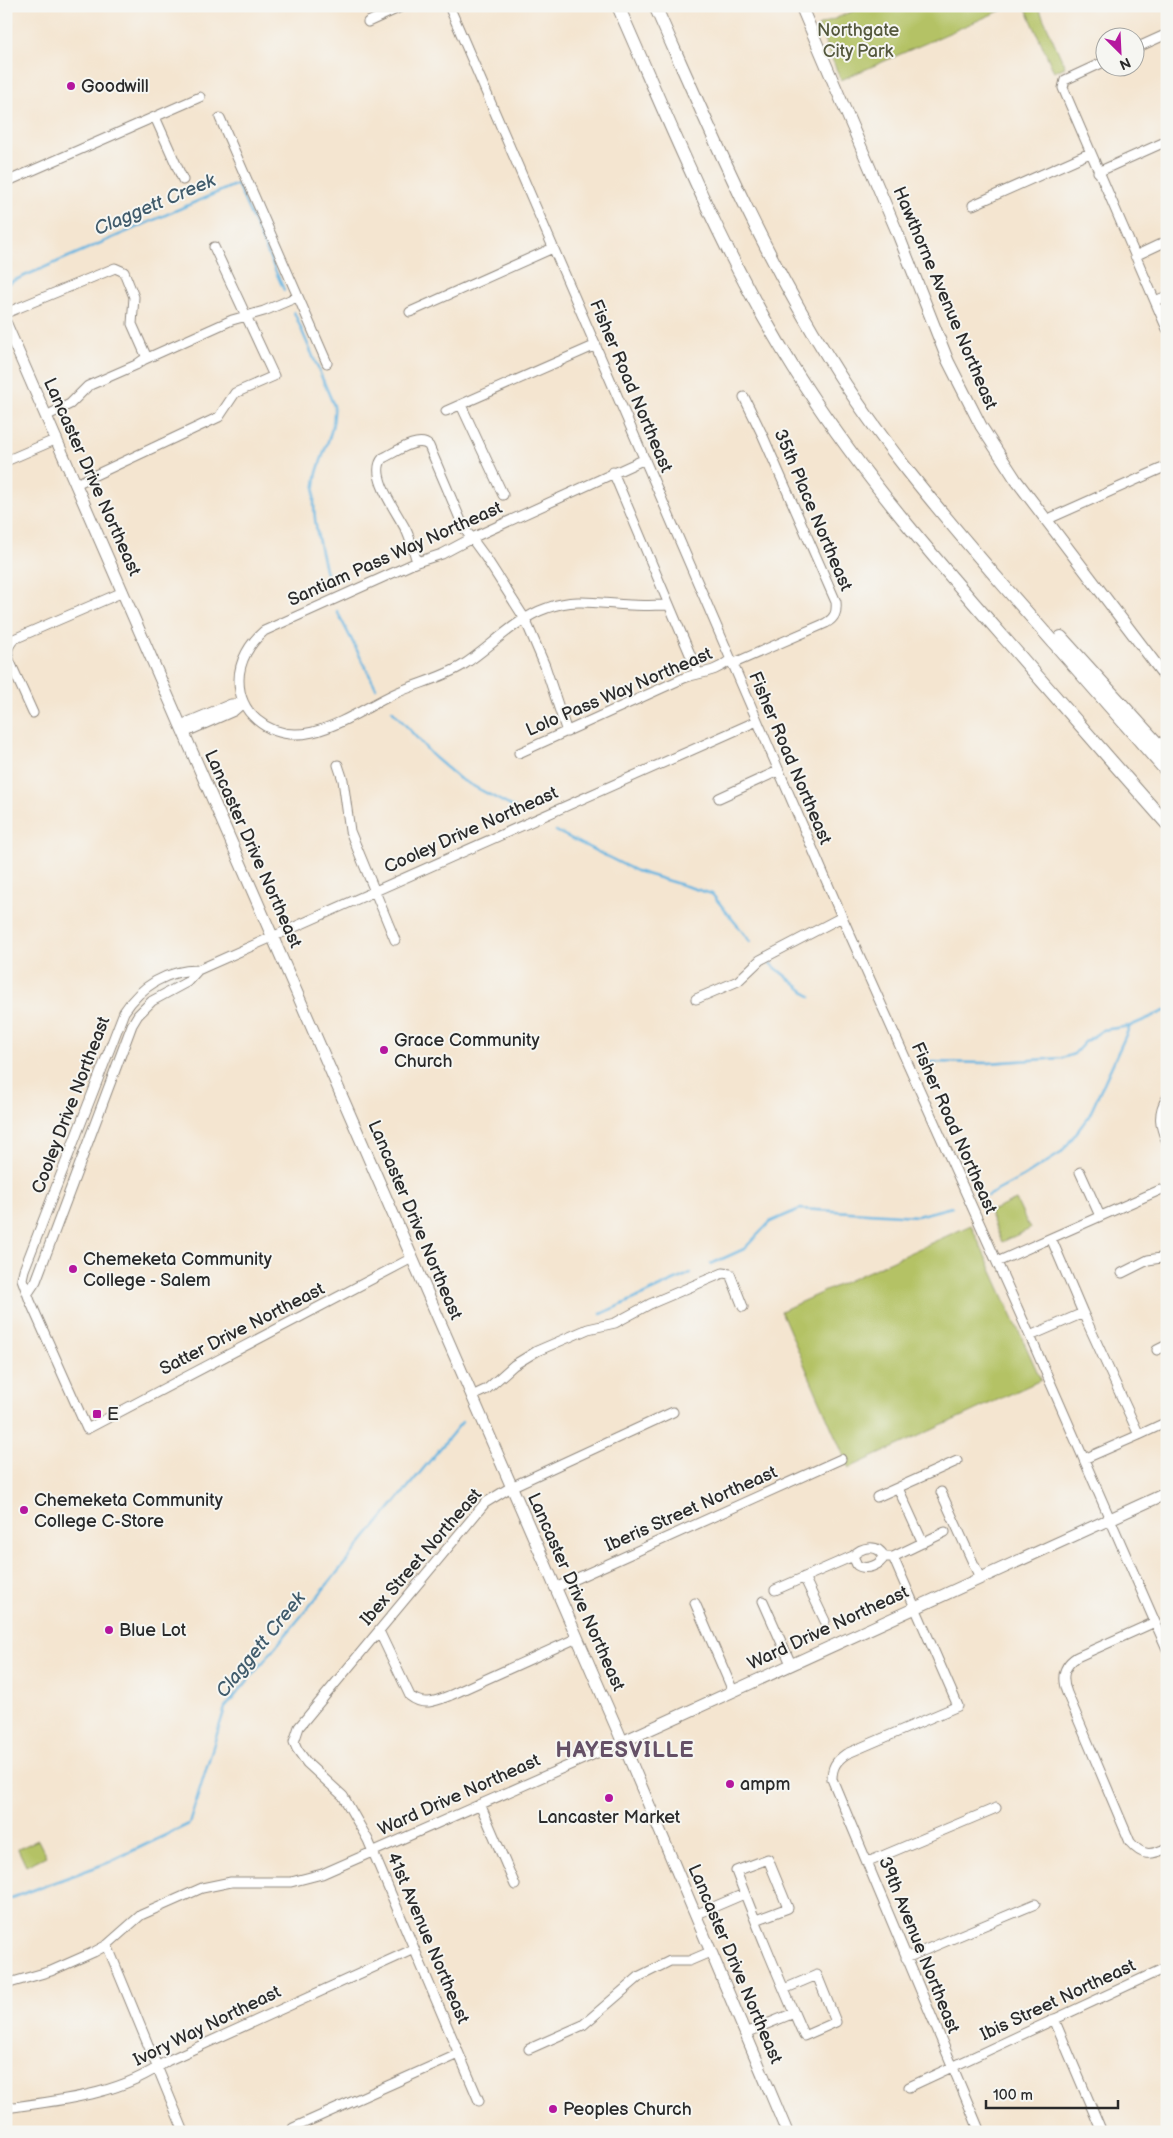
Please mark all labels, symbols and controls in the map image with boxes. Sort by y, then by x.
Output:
park label: Northgate City Park [817,20,899,62]
north arrow [1096,28,1146,78]
text: N [1117,54,1133,73]
place label: Goodwill [81,76,149,97]
marker: Goodwill [65,80,77,92]
water label: Claggett Creek [91,169,220,241]
street label: Hawthorne Avenue Northeast [888,183,1002,413]
street label: Fisher Road Northeast [585,297,677,476]
street label: Lancaster Drive Northeast [39,375,145,580]
street label: 35th Place Northeast [769,426,857,594]
street label: Santiam Pass Way Northeast [285,497,506,611]
street label: Lolo Pass Way Northeast [523,643,716,741]
street label: Fisher Road Northeast [744,669,836,848]
street label: Lancaster Drive Northeast [200,747,306,952]
street label: Cooley Drive Northeast [381,782,562,878]
street label: Cooley Drive Northeast [28,1013,115,1196]
place label: Grace Community Church [394,1030,541,1072]
street label: Fisher Road Northeast [907,1039,1002,1217]
marker: Grace Community Church [378,1044,390,1056]
street label: Lancaster Drive Northeast [363,1117,467,1323]
place label: Chemeketa Community College - Salem [83,1249,273,1291]
marker: Chemeketa Community College - Salem [67,1263,79,1275]
street label: Satter Drive Northeast [156,1278,328,1380]
place label: E [107,1404,119,1425]
marker: E [91,1408,103,1420]
street label: Iberis Street Northeast [602,1461,781,1556]
street label: Ibex Street Northeast [356,1484,487,1630]
place label: Chemeketa Community College C-Store [34,1490,224,1532]
street label: Lancaster Drive Northeast [523,1490,629,1695]
marker: Chemeketa Community College C-Store [18,1504,30,1516]
street label: Ward Drive Northeast [744,1581,912,1675]
water label: Claggett Creek [211,1587,311,1703]
place label: Blue Lot [119,1620,187,1641]
marker: Blue Lot [103,1624,115,1636]
district label: HAYESVILLE [555,1737,695,1764]
street label: Ward Drive Northeast [375,1750,544,1840]
place label: ampm [740,1774,790,1795]
marker: ampm [724,1778,736,1790]
marker: Lancaster Market [603,1792,615,1804]
place label: Lancaster Market [538,1807,681,1828]
street label: 41st Avenue Northeast [382,1849,474,2027]
street label: 39th Avenue Northeast [874,1854,964,2037]
street label: Lancaster Drive Northeast [683,1861,787,2067]
street label: Ibis Street Northeast [977,1955,1139,2045]
street label: Ivory Way Northeast [130,1981,285,2071]
scale bar [986,2078,1118,2110]
text: 100 m [993,2086,1033,2105]
place label: Peoples Church [563,2099,692,2120]
marker: Peoples Church [547,2103,559,2115]

